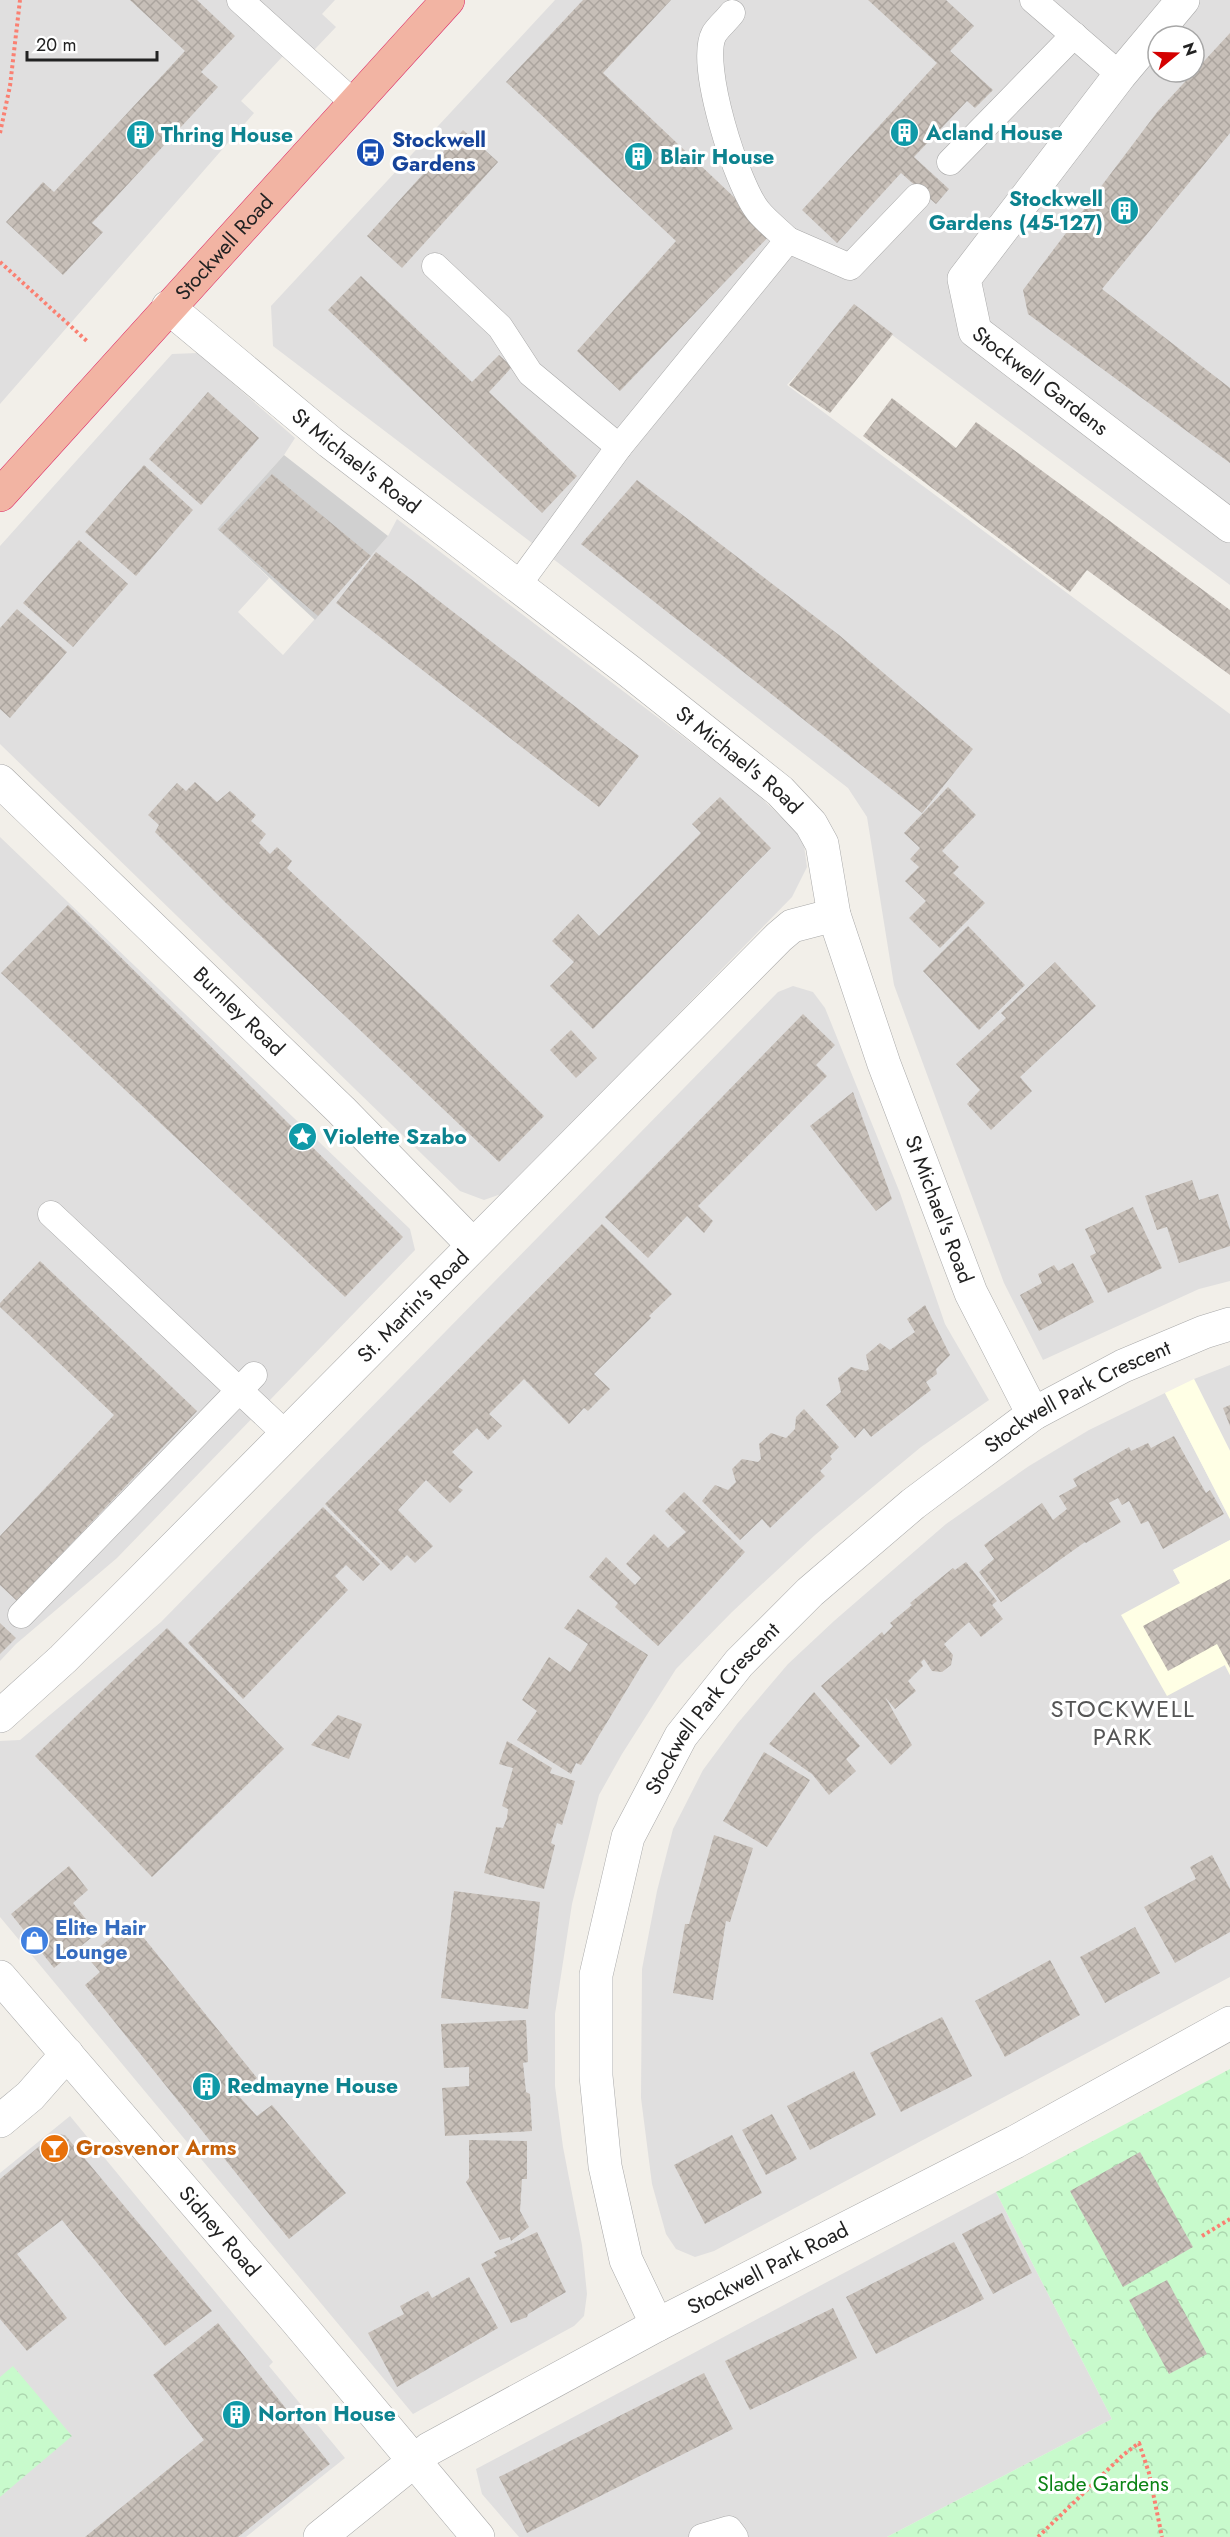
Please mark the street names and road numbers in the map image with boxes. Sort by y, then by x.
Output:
street label: Stockwell Road [168,188,280,307]
street label: Stockwell Gardens [966,319,1115,443]
street label: St Michael's Road [285,401,427,521]
street label: St Michael's Road [669,699,809,821]
street label: Burnley Road [186,960,292,1063]
street label: St Michael's Road [897,1131,981,1288]
street label: St. Martin's Road [350,1243,476,1370]
street label: Stockwell Park Crescent [978,1333,1175,1460]
street label: Stockwell Park Crescent [638,1616,786,1800]
street label: Sidney Road [172,2179,267,2283]
street label: Stockwell Park Road [682,2215,854,2322]

